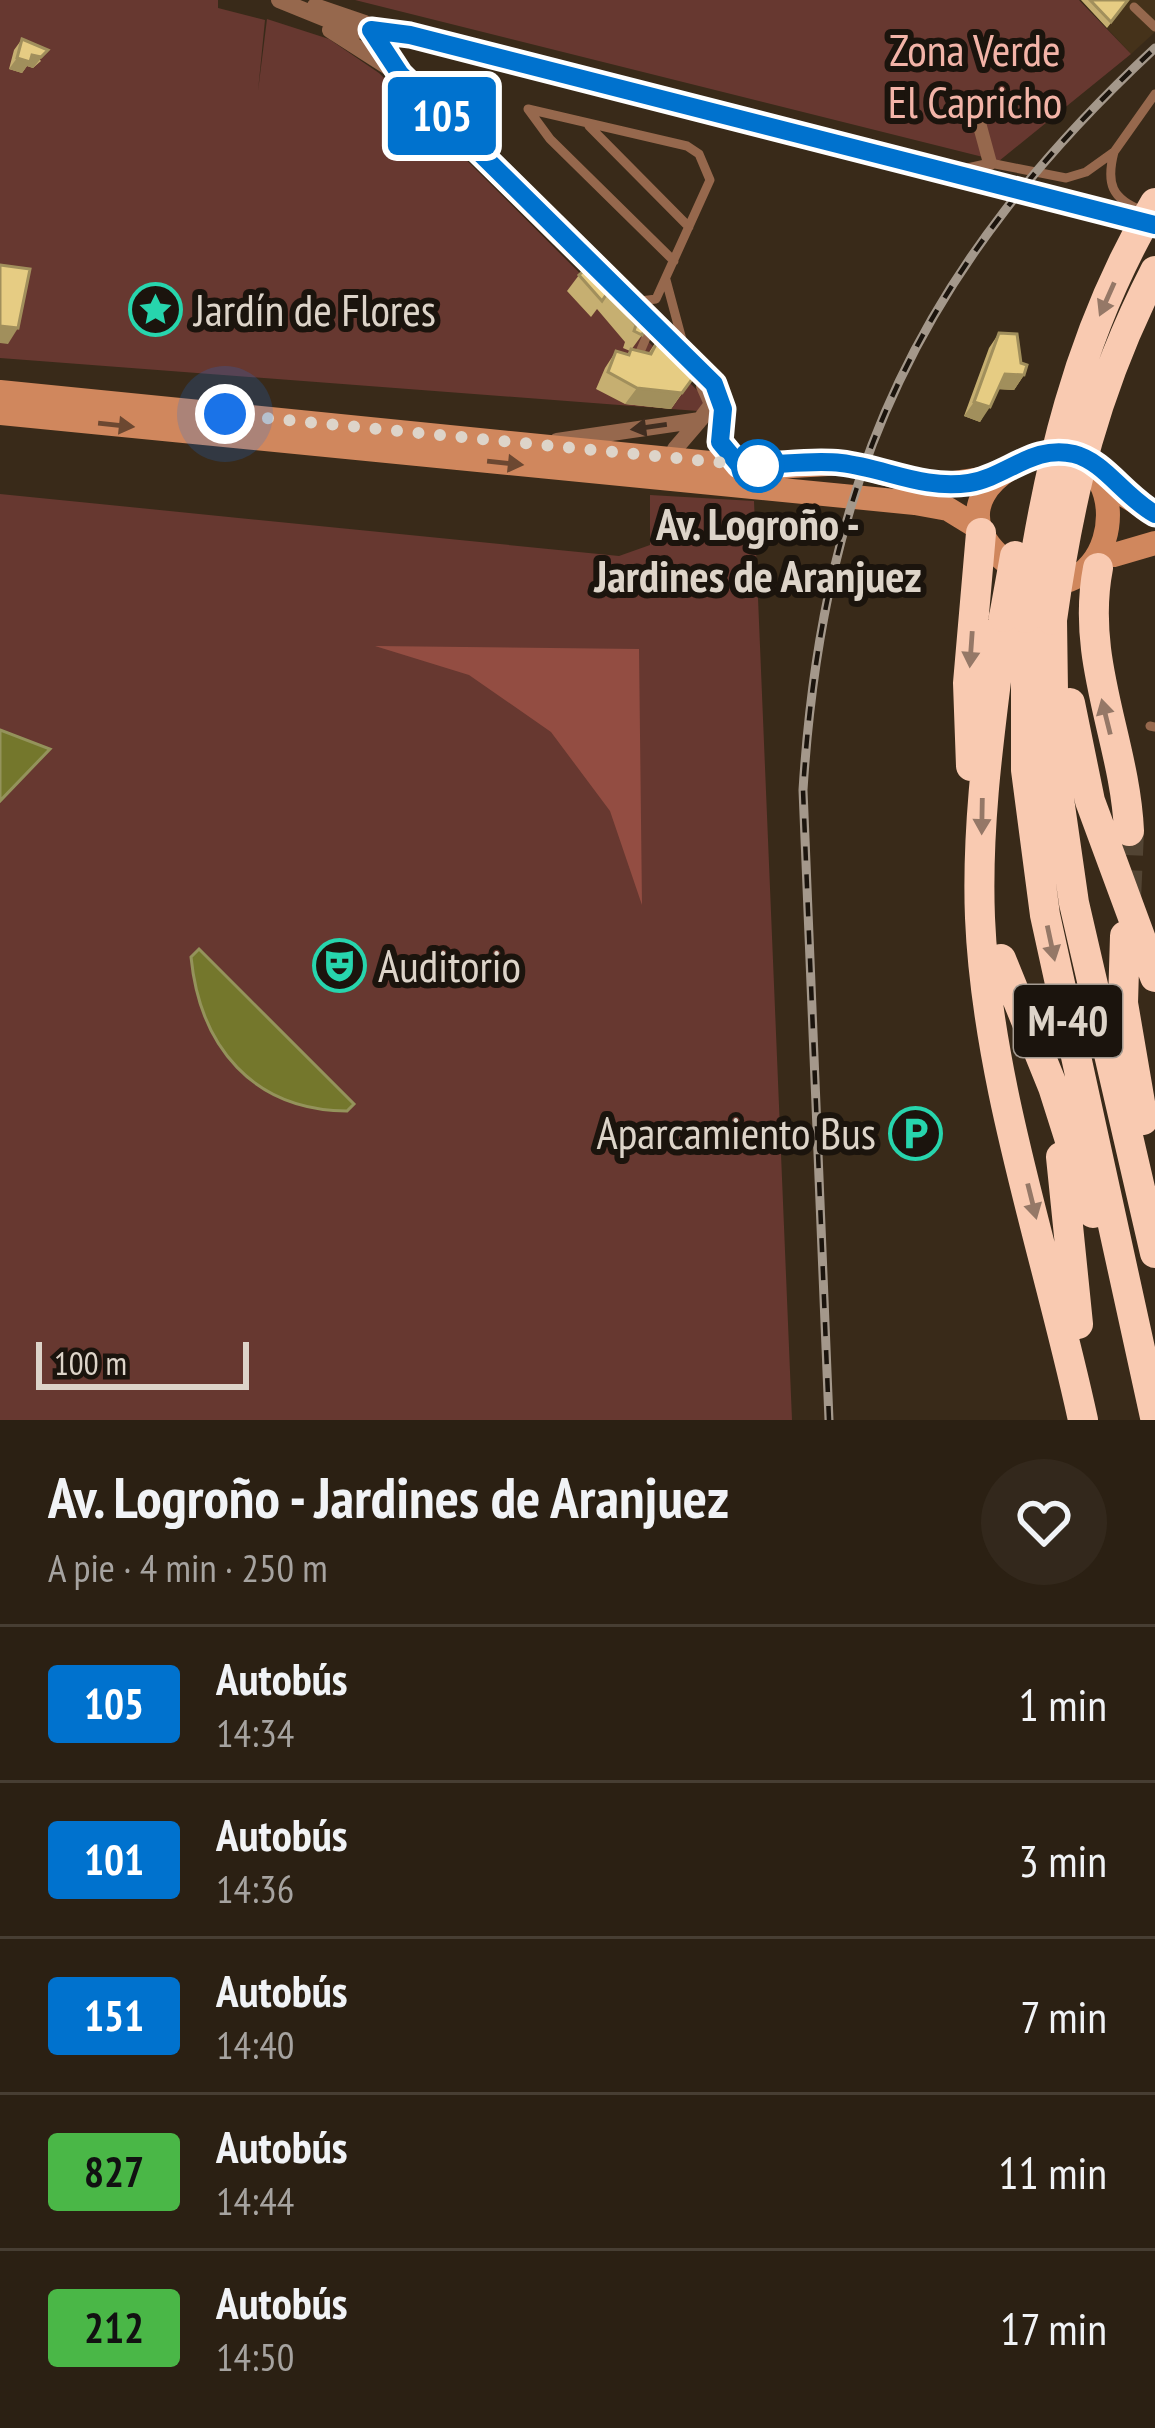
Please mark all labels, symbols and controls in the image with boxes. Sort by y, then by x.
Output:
park label: Zona Verde El Capricho [888,20,1062,130]
line badge: 105 [373,77,511,155]
text: 105 [412,88,472,143]
place label: Jardín de Flores [192,280,436,338]
place icon: Jardín de Flores [127,282,183,338]
one-way arrow [1097,282,1117,317]
your location [195,384,255,444]
one-way arrow [98,416,136,435]
one-way arrow [629,418,667,437]
marker: Av. Logroño - Jardines de Aranjuez [733,441,783,491]
one-way arrow [486,454,524,473]
place label: Av. Logroño - Jardines de Aranjuez [593,494,922,604]
one-way arrow [961,631,980,668]
one-way arrow [1096,698,1115,735]
one-way arrow [972,798,992,836]
one-way arrow [1043,925,1062,963]
place label: Auditorio [378,936,521,994]
theatre icon: Auditorio [311,938,367,994]
road number: M-40 [1014,985,1122,1057]
place label: Aparcamiento Bus [596,1103,876,1161]
parking icon: Aparcamiento Bus [887,1105,943,1161]
one-way arrow [1023,1183,1042,1220]
scale bar [36,1336,249,1389]
text: 100 m [54,1341,127,1384]
button: heart [981,1459,1107,1585]
text: Av. Logroño - Jardines de Aranjuez [48,1460,729,1534]
text: A pie · 4 min · 250 m [48,1542,328,1593]
text: Autobús [216,1649,348,1707]
text: 1 min [1018,1675,1107,1733]
text: 105 [84,1676,144,1731]
text: 14:34 [216,1707,294,1758]
text: Autobús [216,1805,348,1863]
text: 3 min [1018,1831,1107,1889]
text: 101 [84,1832,144,1887]
text: 14:36 [216,1863,294,1914]
text: Autobús [216,1961,348,2019]
text: 7 min [1020,1987,1107,2045]
text: 151 [84,1988,144,2043]
text: 14:40 [216,2019,294,2070]
text: Autobús [216,2117,348,2175]
text: 11 min [998,2143,1107,2201]
text: 827 [84,2144,144,2199]
text: 14:44 [216,2175,294,2226]
text: Autobús [216,2273,348,2331]
text: 17 min [1000,2299,1107,2357]
text: 212 [84,2300,144,2355]
text: 14:50 [216,2331,294,2382]

